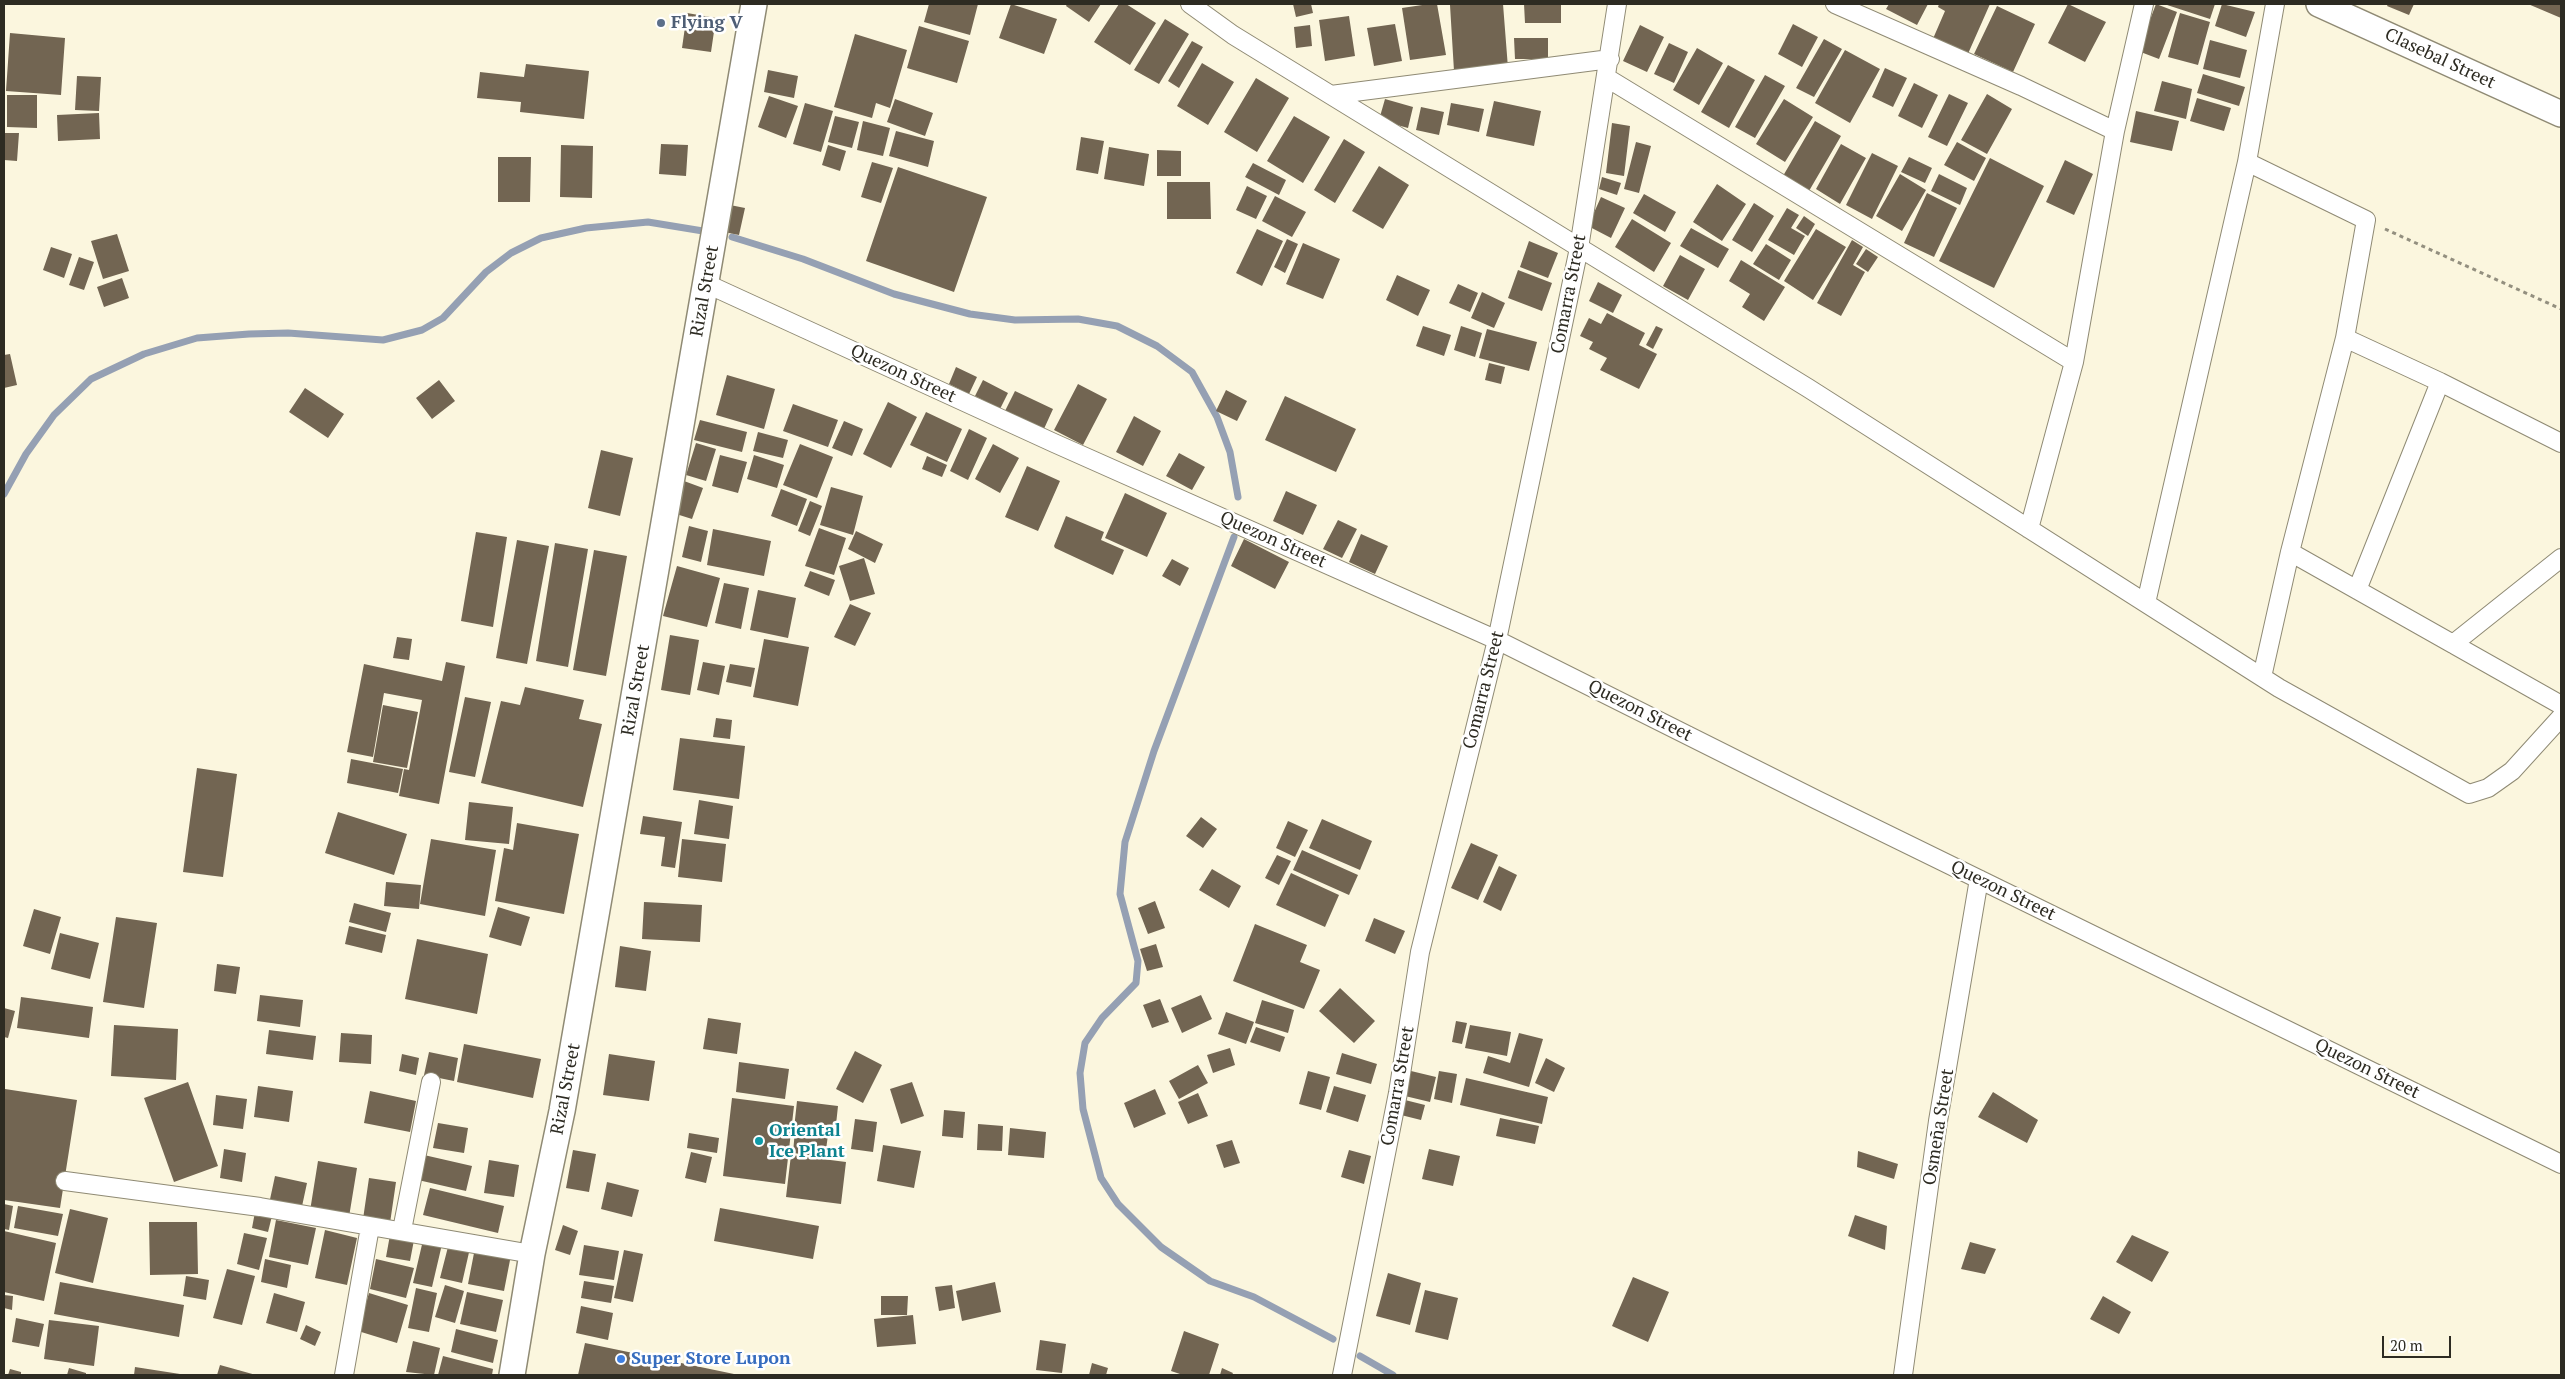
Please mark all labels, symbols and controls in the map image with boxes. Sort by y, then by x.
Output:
place label: Flying V [671,12,743,34]
marker: Flying V [655,17,667,29]
street label: Clasebal Street [2381,24,2499,94]
street label: Comarra Street [1547,233,1591,355]
street label: Rizal Street [686,244,724,338]
street label: Quezon Street [847,340,959,408]
street label: Quezon Street [1216,507,1330,573]
street label: Comarra Street [1459,629,1509,751]
street label: Rizal Street [617,643,655,737]
street label: Quezon Street [1584,675,1696,747]
street label: Quezon Street [1947,856,2059,926]
street label: Comarra Street [1377,1025,1419,1147]
street label: Quezon Street [2311,1034,2423,1104]
street label: Rizal Street [547,1042,585,1136]
street label: Osmeña Street [1919,1067,1959,1187]
place label: Oriental Ice Plant [769,1120,845,1162]
marker: Oriental Ice Plant [753,1135,765,1147]
scale bar [2385,1326,2454,1358]
text: 20 m [2390,1335,2423,1355]
place label: Super Store Lupon [631,1348,791,1370]
marker: Super Store Lupon [615,1353,627,1365]

